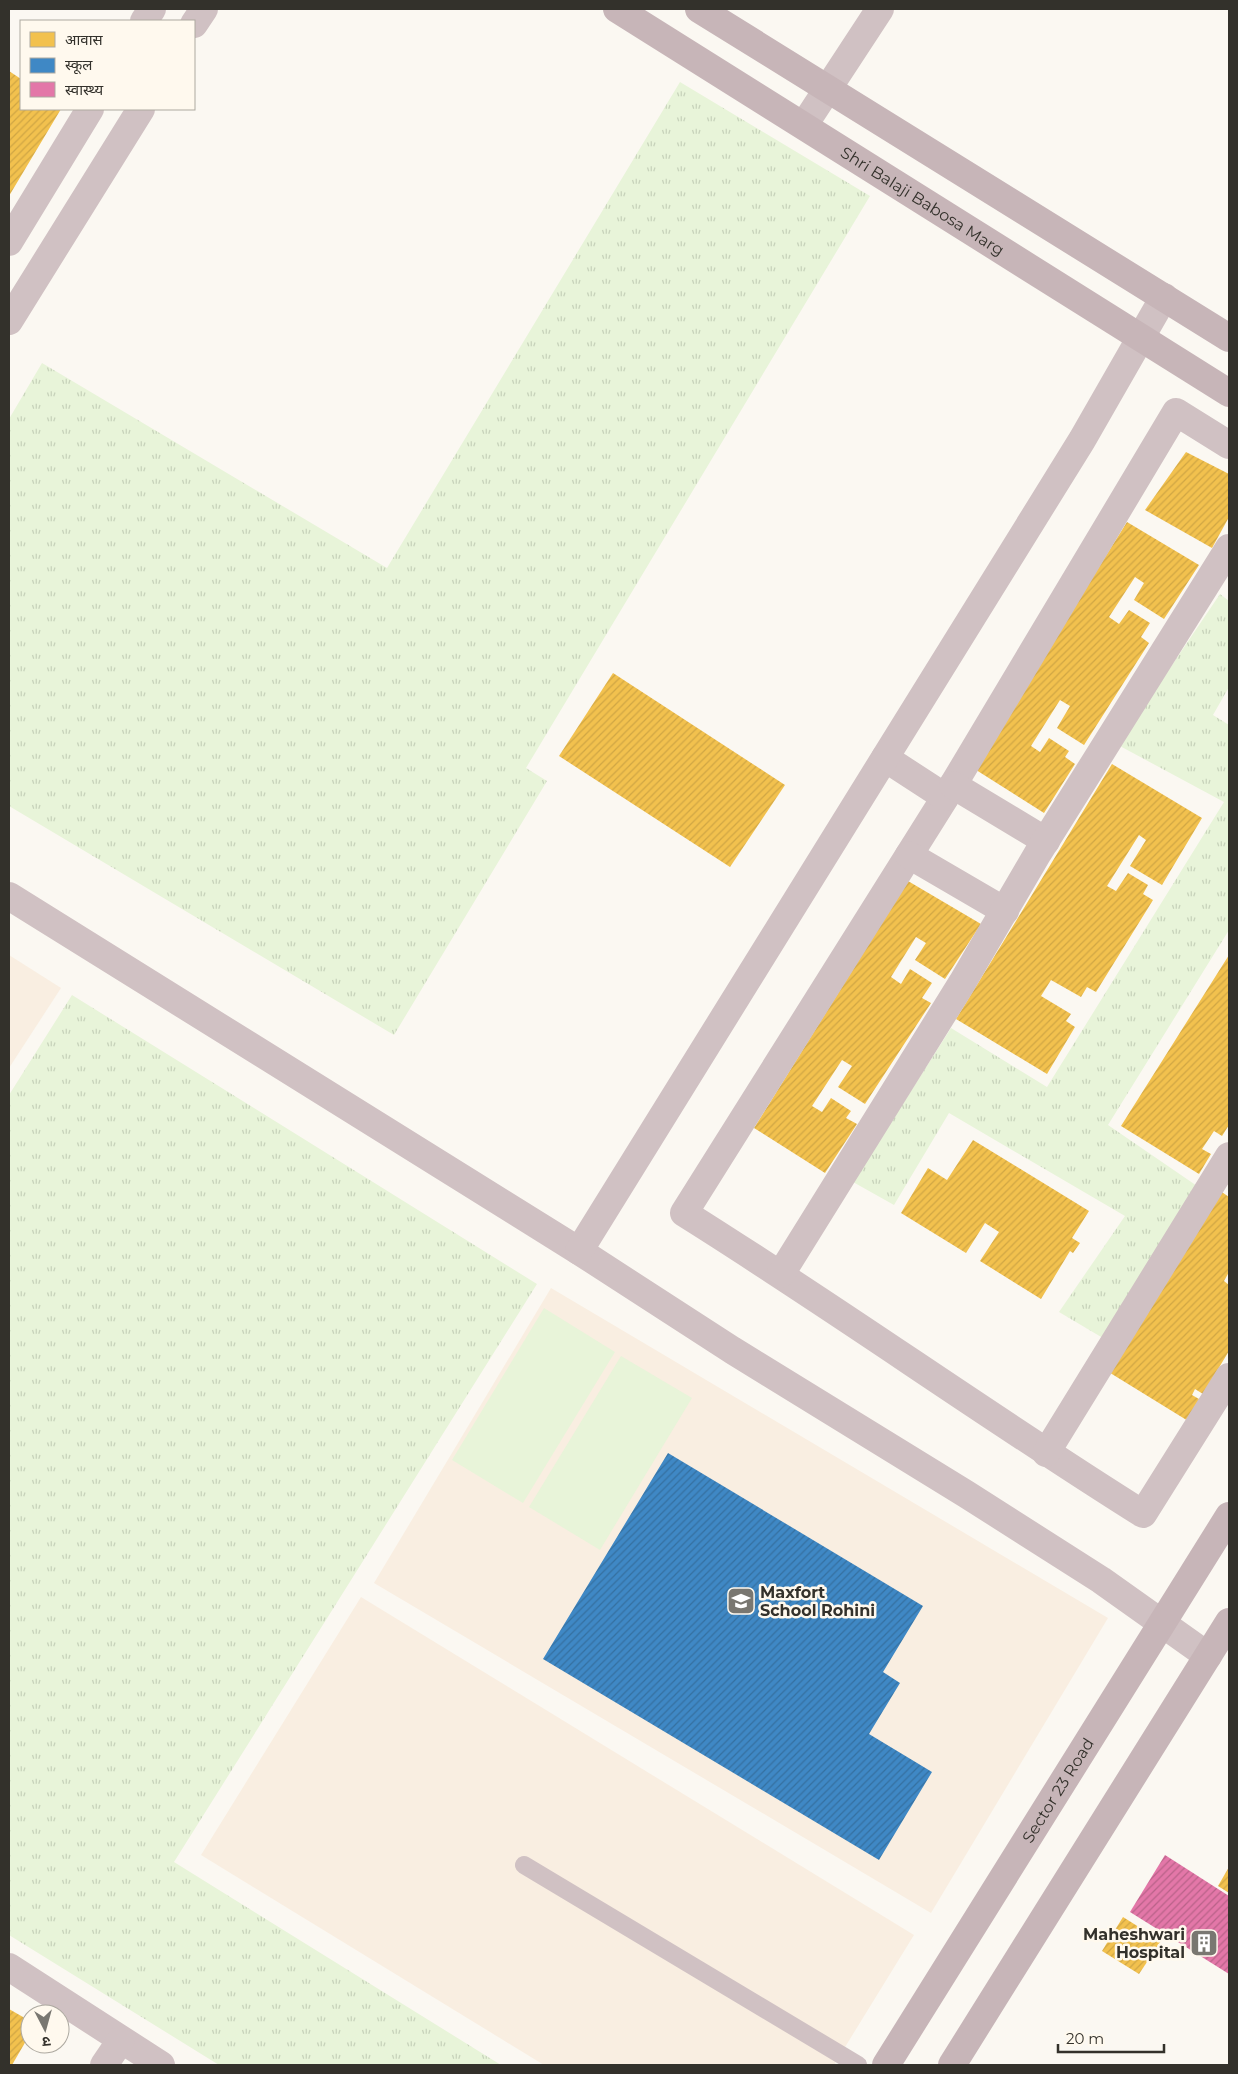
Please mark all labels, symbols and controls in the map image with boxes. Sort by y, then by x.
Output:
legend [20,20,195,110]
text: आवास [65,30,104,49]
text: स्कूल [65,55,93,75]
text: स्वास्थ्य [65,80,103,99]
street label: Shri Balaji Babosa Marg [837,142,1008,259]
place label: Maxfort School Rohini [760,1583,875,1620]
school or university icon: Maxfort School Rohini [726,1586,756,1616]
street label: Sector 23 Road [1018,1734,1097,1846]
place label: Maheshwari Hospital [1083,1925,1185,1962]
building icon: Maheshwari Hospital [1189,1928,1219,1958]
north arrow [20,2004,70,2054]
scale bar [1058,2022,1164,2054]
text: 20 m [1066,2029,1104,2048]
text: उ [41,2033,51,2051]

